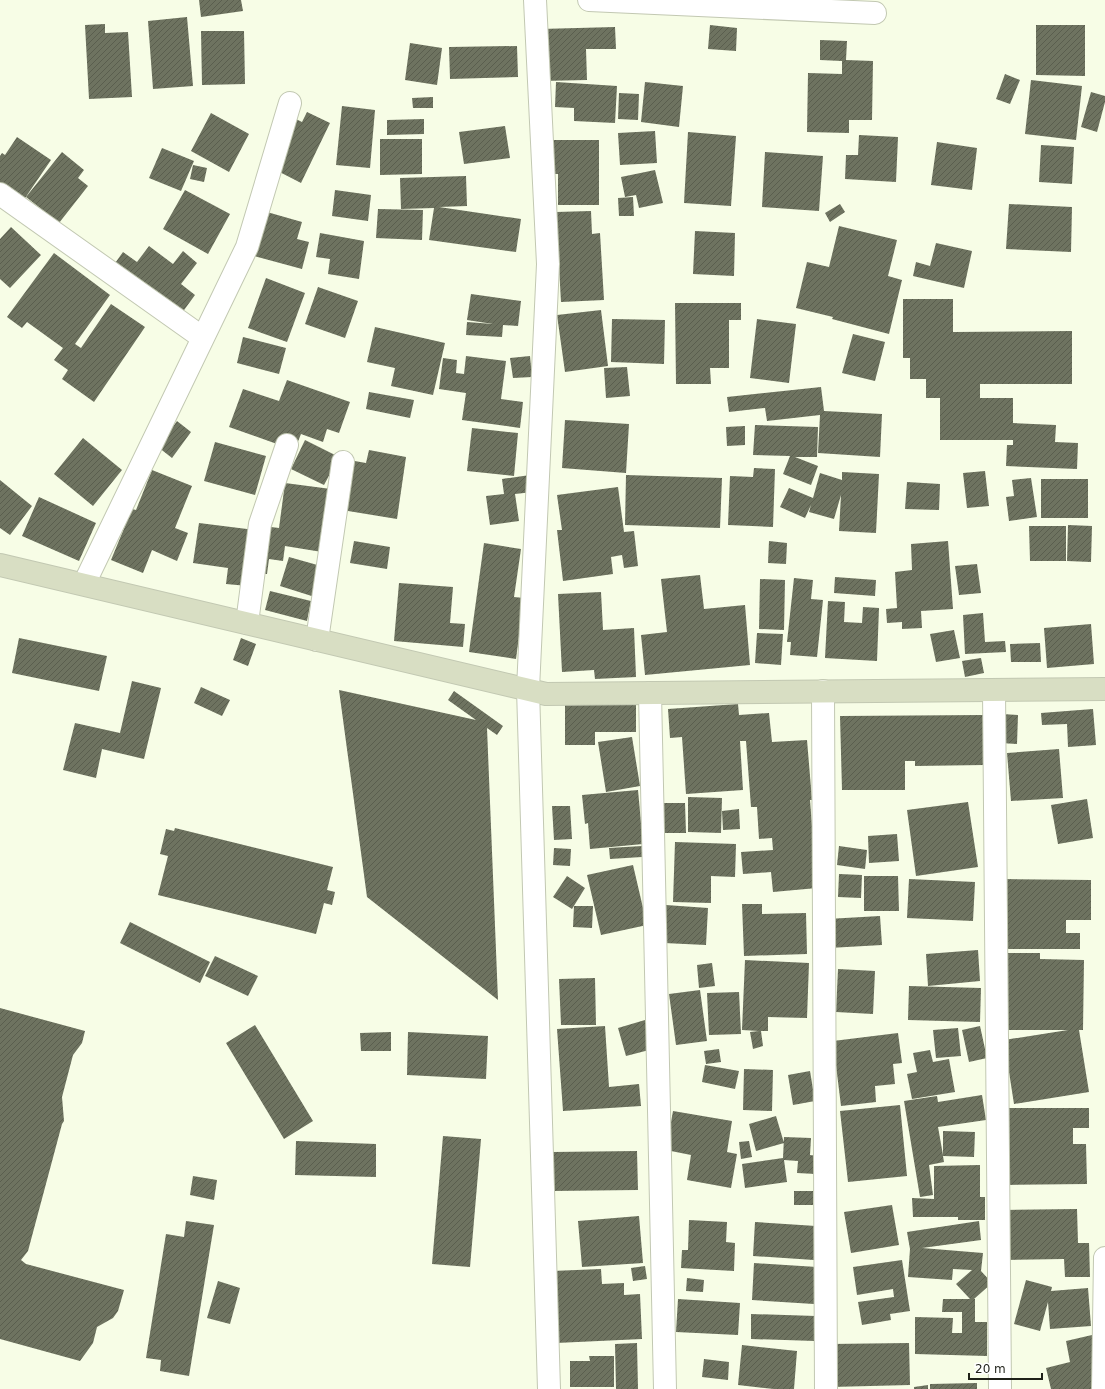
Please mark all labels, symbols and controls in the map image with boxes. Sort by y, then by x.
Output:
scale bar [969,1355,1042,1381]
text: 20 m [975,1362,1006,1376]

